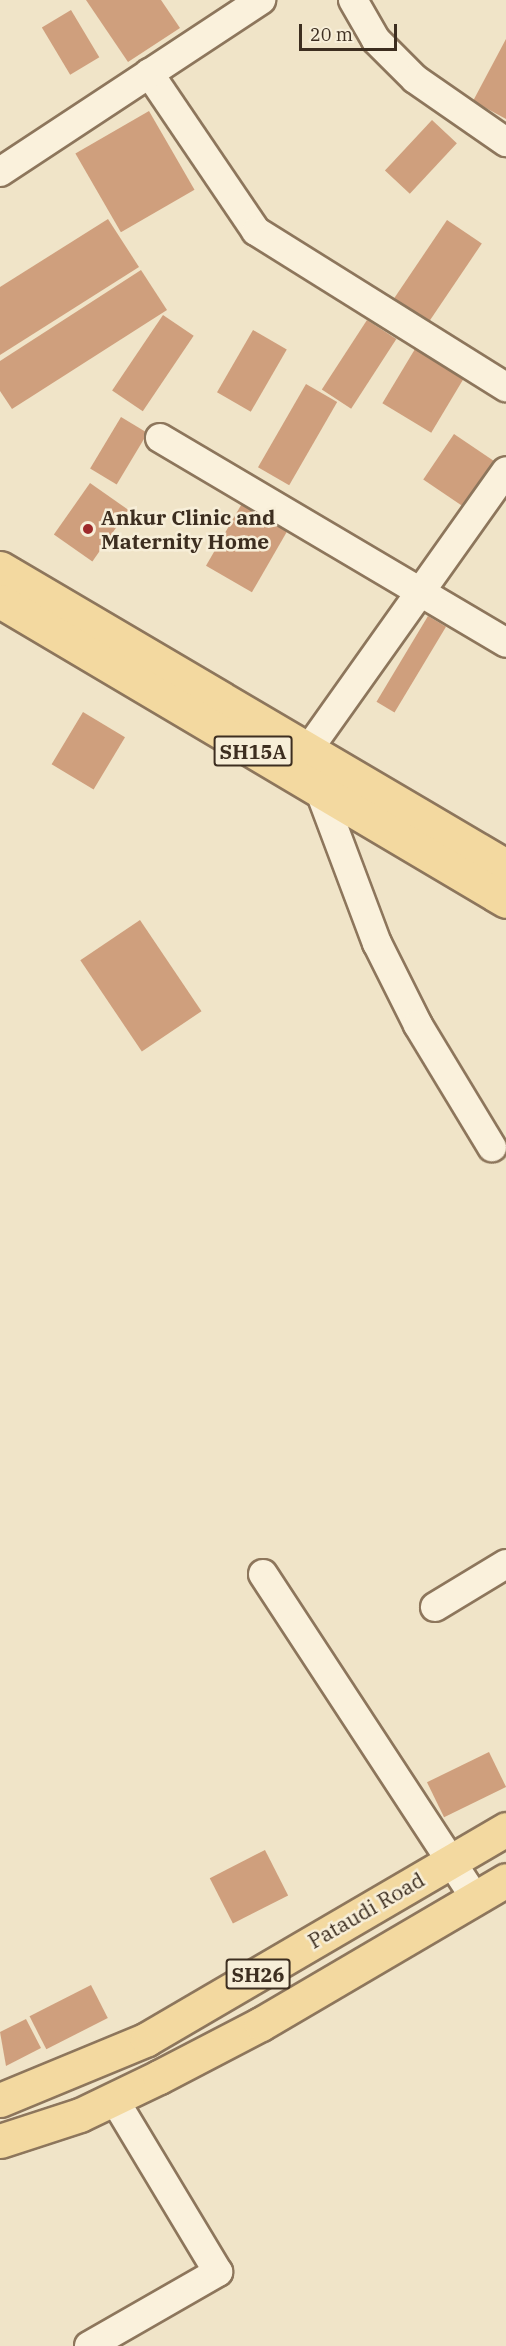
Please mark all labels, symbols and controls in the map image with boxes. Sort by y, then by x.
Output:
scale bar [302,12,400,50]
text: 20 m [310,23,353,46]
place label: Ankur Clinic and Maternity Home [101,504,275,554]
marker: Ankur Clinic and Maternity Home [79,520,97,538]
road number: SH15A [212,734,294,768]
street label: Pataudi Road [303,1867,429,1953]
road number: SH26 [225,1957,291,1991]

